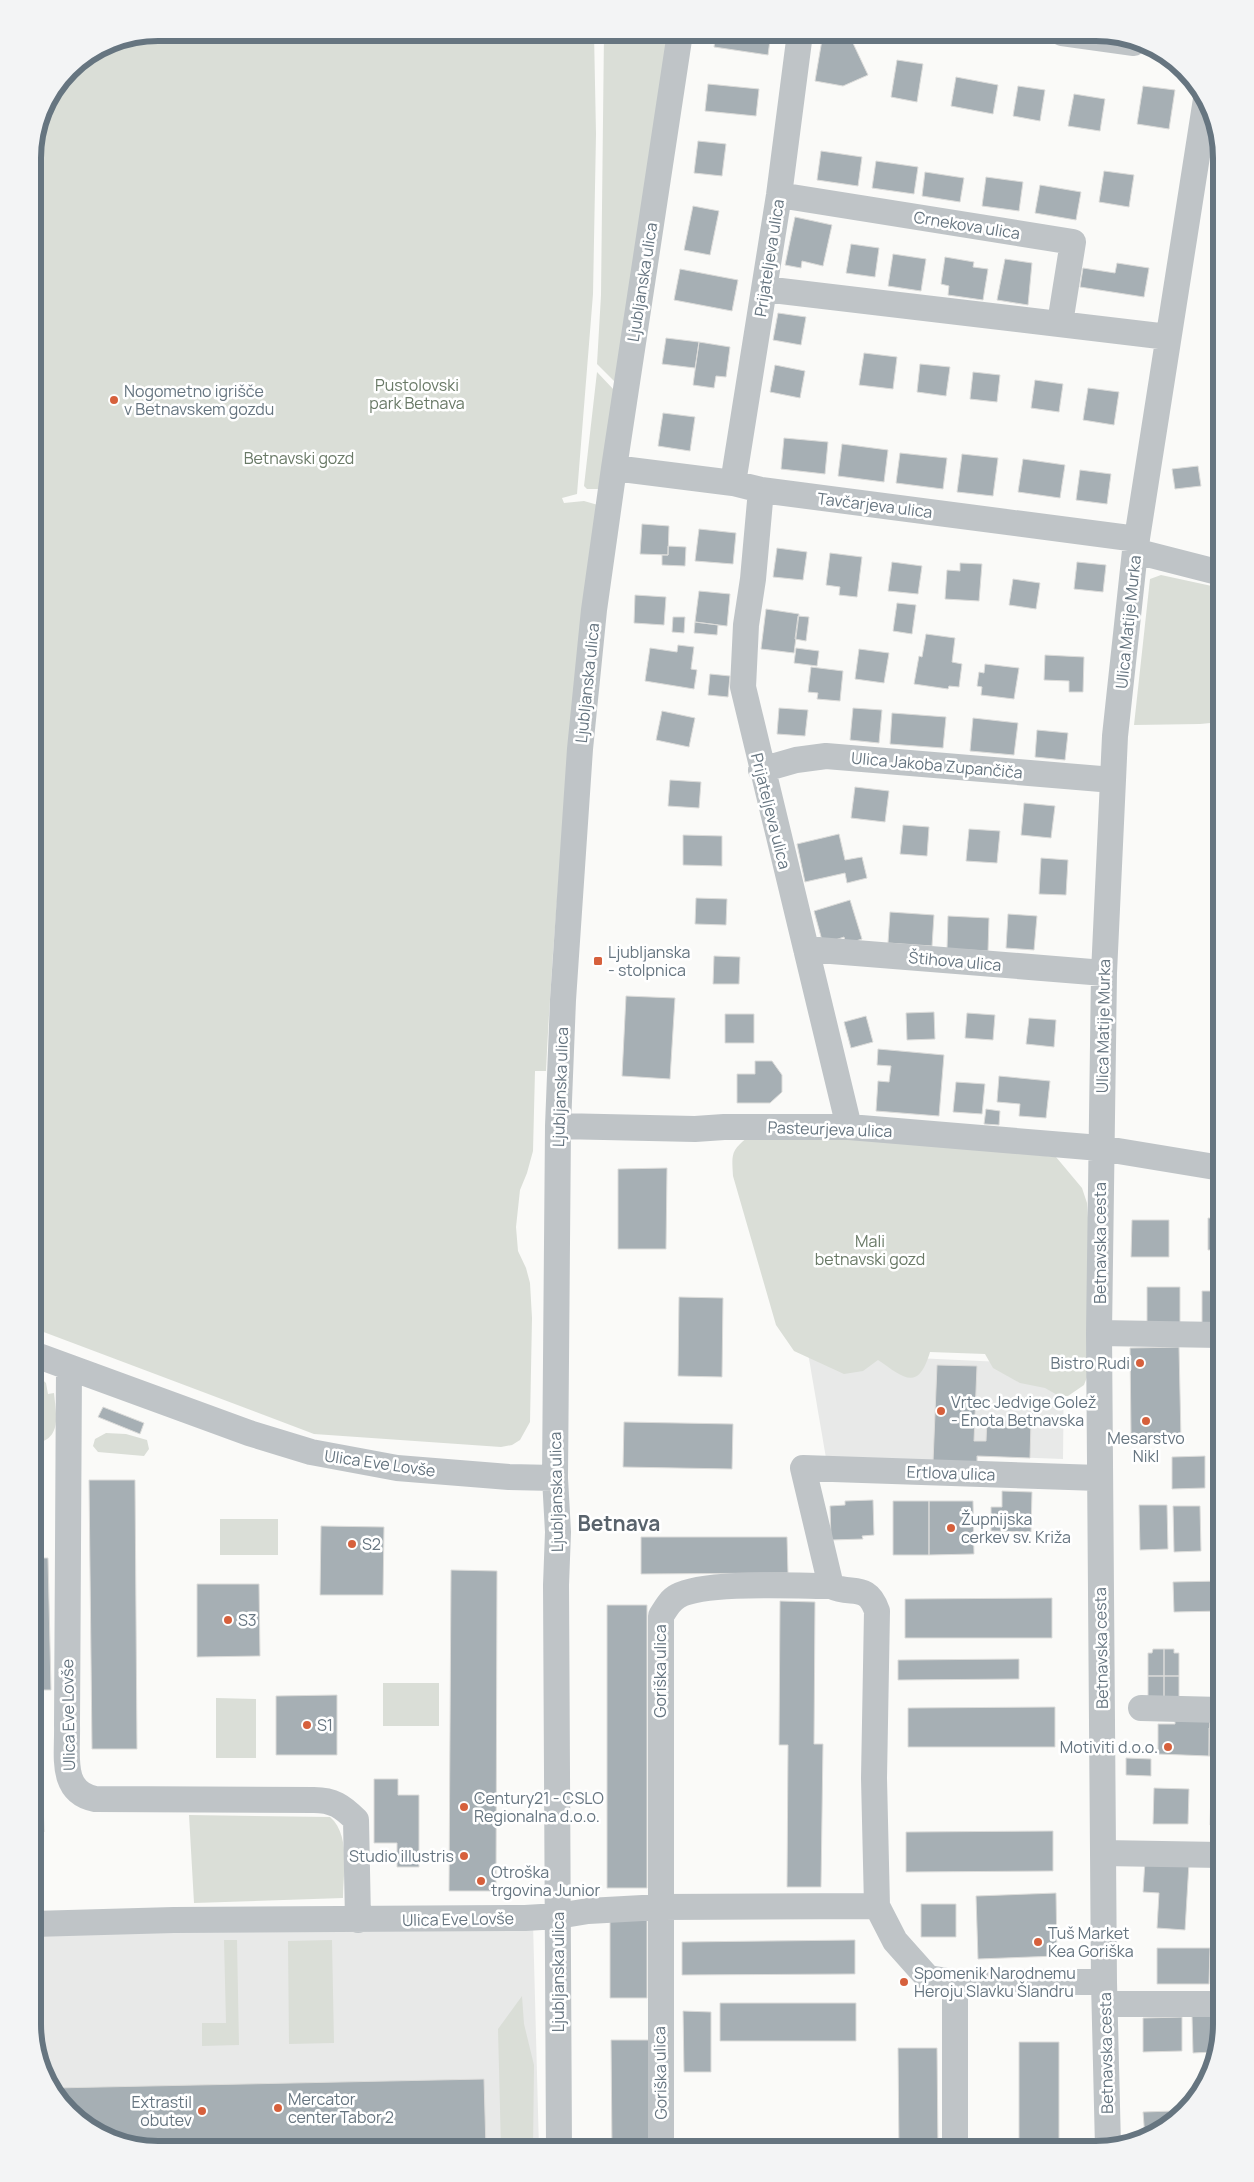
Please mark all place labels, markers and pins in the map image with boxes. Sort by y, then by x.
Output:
place label: Nogometno igrišče v Betnavskem gozdu [124,380,274,420]
marker: Nogometno igrišče v Betnavskem gozdu [108,394,120,406]
place label: Ljubljanska - stolpnica [608,941,691,981]
marker: Ljubljanska - stolpnica [592,955,604,967]
place label: Bistro Rudi [1051,1352,1130,1374]
marker: Bistro Rudi [1134,1357,1146,1369]
place label: Vrtec Jedvige Golež - Enota Betnavska [951,1391,1096,1431]
marker: Vrtec Jedvige Golež - Enota Betnavska [935,1405,947,1417]
marker: Mesarstvo Nikl [1140,1415,1152,1427]
place label: Mesarstvo Nikl [1107,1427,1185,1467]
place label: Župnijska cerkev sv. Križa [961,1508,1071,1548]
marker: Župnijska cerkev sv. Križa [945,1522,957,1534]
place label: S2 [362,1533,381,1555]
marker: S2 [346,1538,358,1550]
place label: S3 [238,1609,257,1631]
marker: S3 [222,1614,234,1626]
place label: S1 [317,1714,333,1736]
marker: S1 [301,1719,313,1731]
place label: Motiviti d.o.o. [1060,1736,1158,1758]
marker: Motiviti d.o.o. [1162,1741,1174,1753]
place label: Century21 - CSLO Regionalna d.o.o. [474,1787,604,1827]
marker: Century21 - CSLO Regionalna d.o.o. [458,1801,470,1813]
place label: Studio illustris [349,1845,454,1867]
marker: Studio illustris [458,1850,470,1862]
place label: Otroška trgovina Junior [491,1861,601,1901]
marker: Otroška trgovina Junior [475,1875,487,1887]
place label: Tuš Market Kea Goriška [1048,1922,1134,1962]
marker: Tuš Market Kea Goriška [1032,1936,1044,1948]
place label: Spomenik Narodnemu Heroju Slavku Šlandru [914,1962,1076,2002]
marker: Spomenik Narodnemu Heroju Slavku Šlandru [898,1976,910,1988]
place label: Mercator center Tabor 2 [288,2088,394,2128]
place label: Extrastil obutev [131,2091,192,2131]
marker: Mercator center Tabor 2 [272,2102,284,2114]
marker: Extrastil obutev [196,2105,208,2117]

